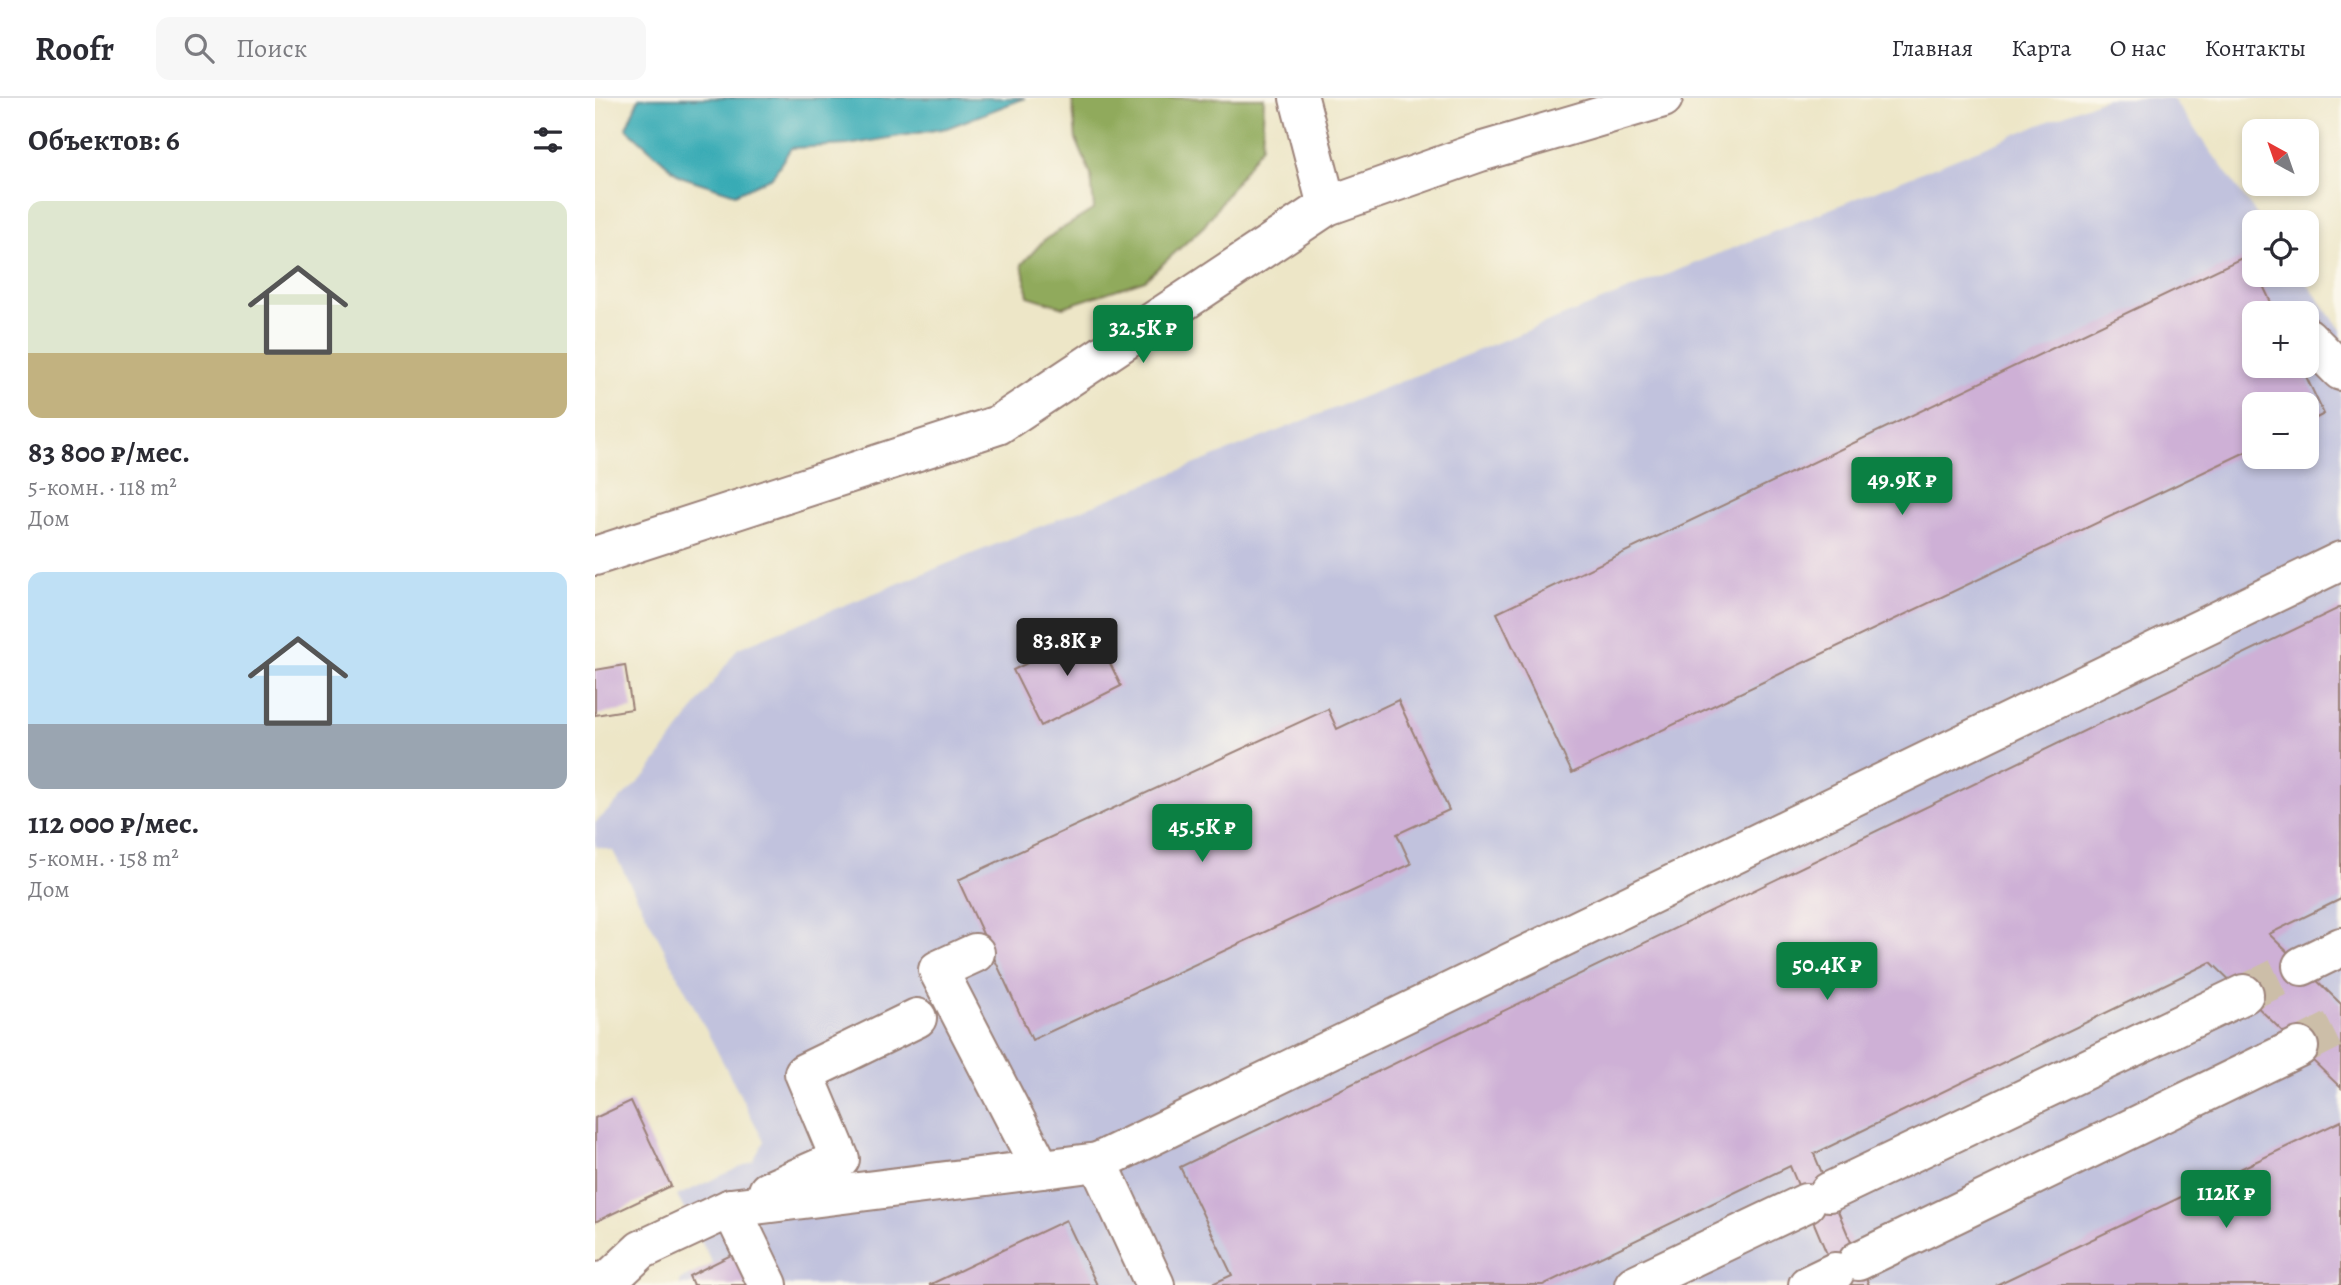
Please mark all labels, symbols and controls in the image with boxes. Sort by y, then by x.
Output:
search box [156,17,646,80]
text: Roofr [35,26,114,71]
icon: search [180,29,218,67]
text: Поиск [236,31,307,66]
text: Главная [1892,32,1973,64]
text: Карта [2011,32,2072,64]
text: О нас [2110,32,2166,64]
text: Контакты [2204,32,2306,64]
north arrow [2242,119,2319,196]
map controls [2242,119,2319,469]
text: Объектов: 6 [28,120,180,160]
icon: filters [529,121,567,159]
button: locate [2242,210,2319,287]
icon: home [235,247,361,373]
button: + [2242,301,2319,378]
pin: 32.5K ₽ [1078,306,1208,365]
text: 32.5K ₽ [1109,312,1177,343]
button: − [2242,392,2319,469]
text: 83 800 ₽/мес. [28,432,190,472]
pin: 49.9K ₽ [1837,458,1967,517]
text: 49.9K ₽ [1867,464,1937,495]
text: 5-комн. · 118 m² [28,472,177,503]
text: Дом [28,503,70,534]
icon: home [235,618,361,744]
pin: 83.8K ₽ [1002,618,1132,678]
text: 83.8K ₽ [1032,625,1102,656]
text: 112 000 ₽/мес. [28,803,200,843]
pin: 45.5K ₽ [1137,804,1267,864]
text: 45.5K ₽ [1168,811,1236,842]
text: 5-комн. · 158 m² [28,843,179,874]
text: Дом [28,874,70,905]
pin: 50.4K ₽ [1762,942,1892,1002]
text: 50.4K ₽ [1792,949,1862,980]
pin: 112K ₽ [2169,1170,2283,1230]
text: 112K ₽ [2197,1177,2255,1208]

